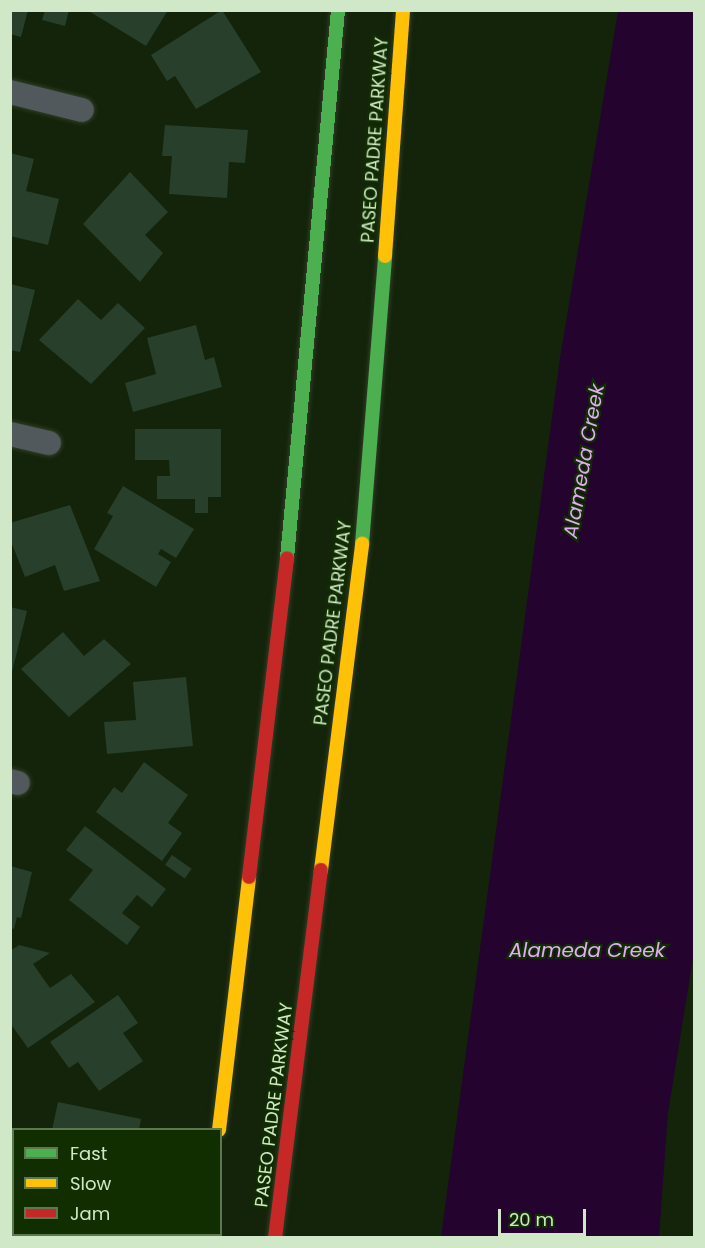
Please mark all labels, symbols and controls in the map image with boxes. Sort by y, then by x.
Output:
street label: PASEO PADRE PARKWAY [357,36,393,244]
water label: Alameda Creek [559,382,609,540]
street label: PASEO PADRE PARKWAY [310,519,356,727]
water label: Alameda Creek [509,938,665,962]
street label: PASEO PADRE PARKWAY [251,1001,297,1209]
legend [12,1128,222,1236]
text: Fast [70,1141,107,1166]
text: Slow [70,1171,111,1196]
scale bar [501,1197,590,1235]
text: Jam [70,1201,110,1226]
text: 20 m [509,1207,554,1232]

